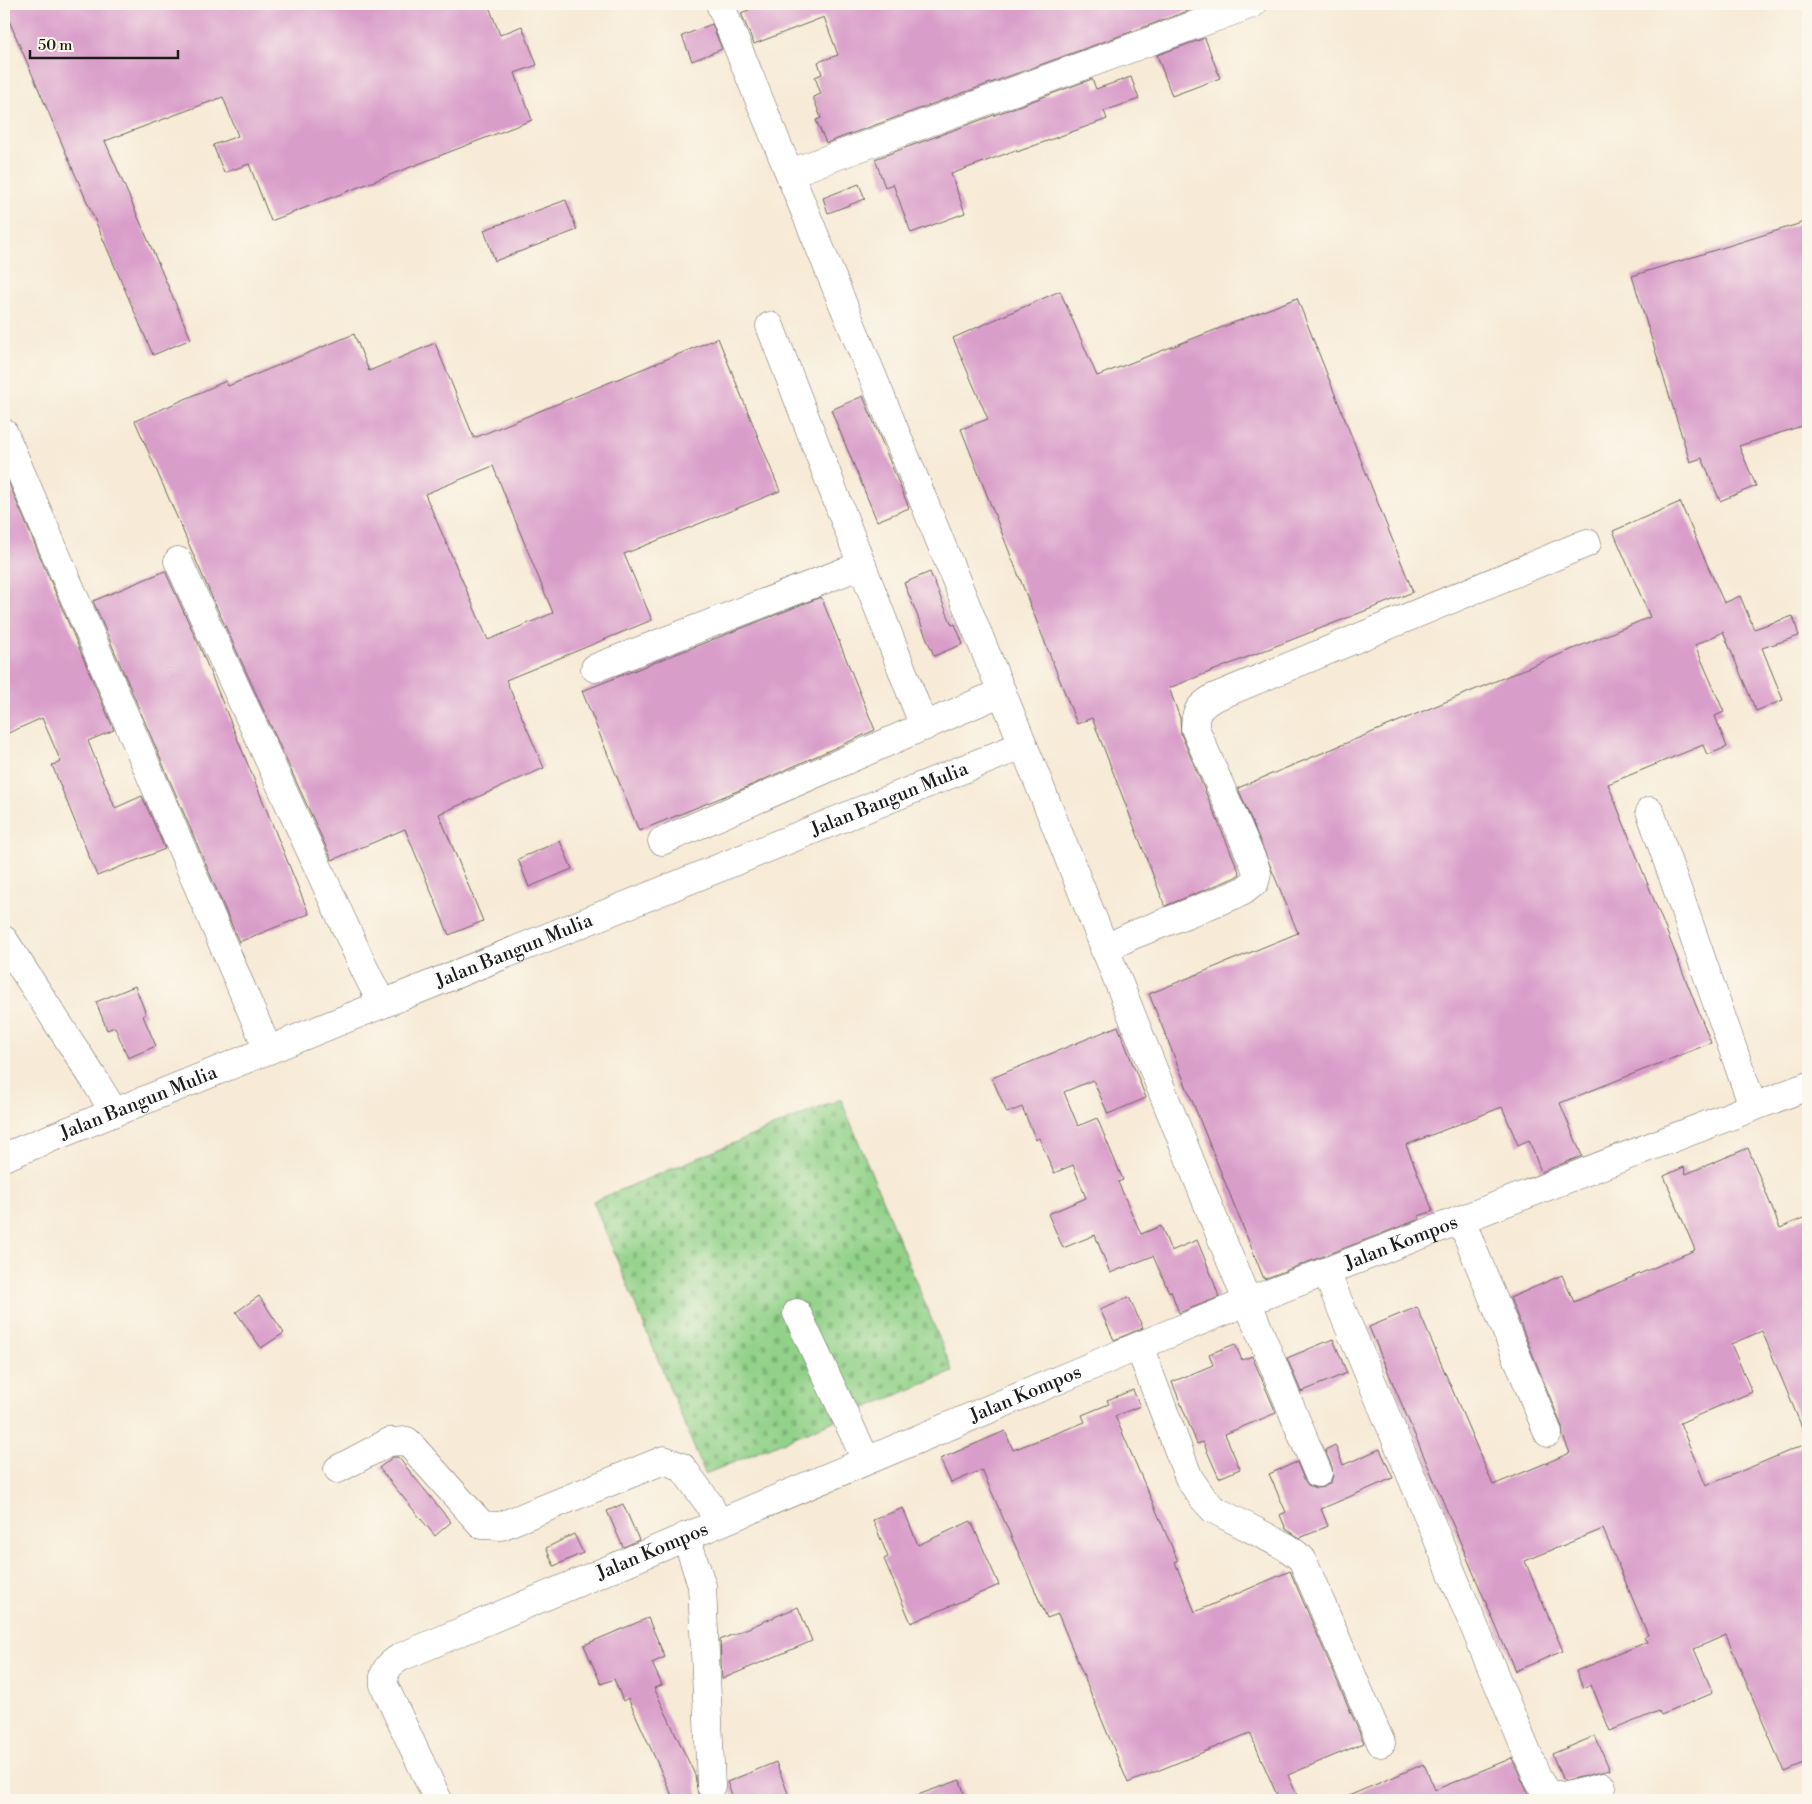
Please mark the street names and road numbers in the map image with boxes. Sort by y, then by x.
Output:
street label: Jalan Bangun Mulia [806,756,972,842]
street label: Jalan Bangun Mulia [431,908,596,994]
street label: Jalan Bangun Mulia [55,1060,221,1146]
street label: Jalan Kompos [1340,1210,1461,1276]
street label: Jalan Kompos [965,1360,1085,1428]
street label: Jalan Kompos [592,1517,712,1586]

